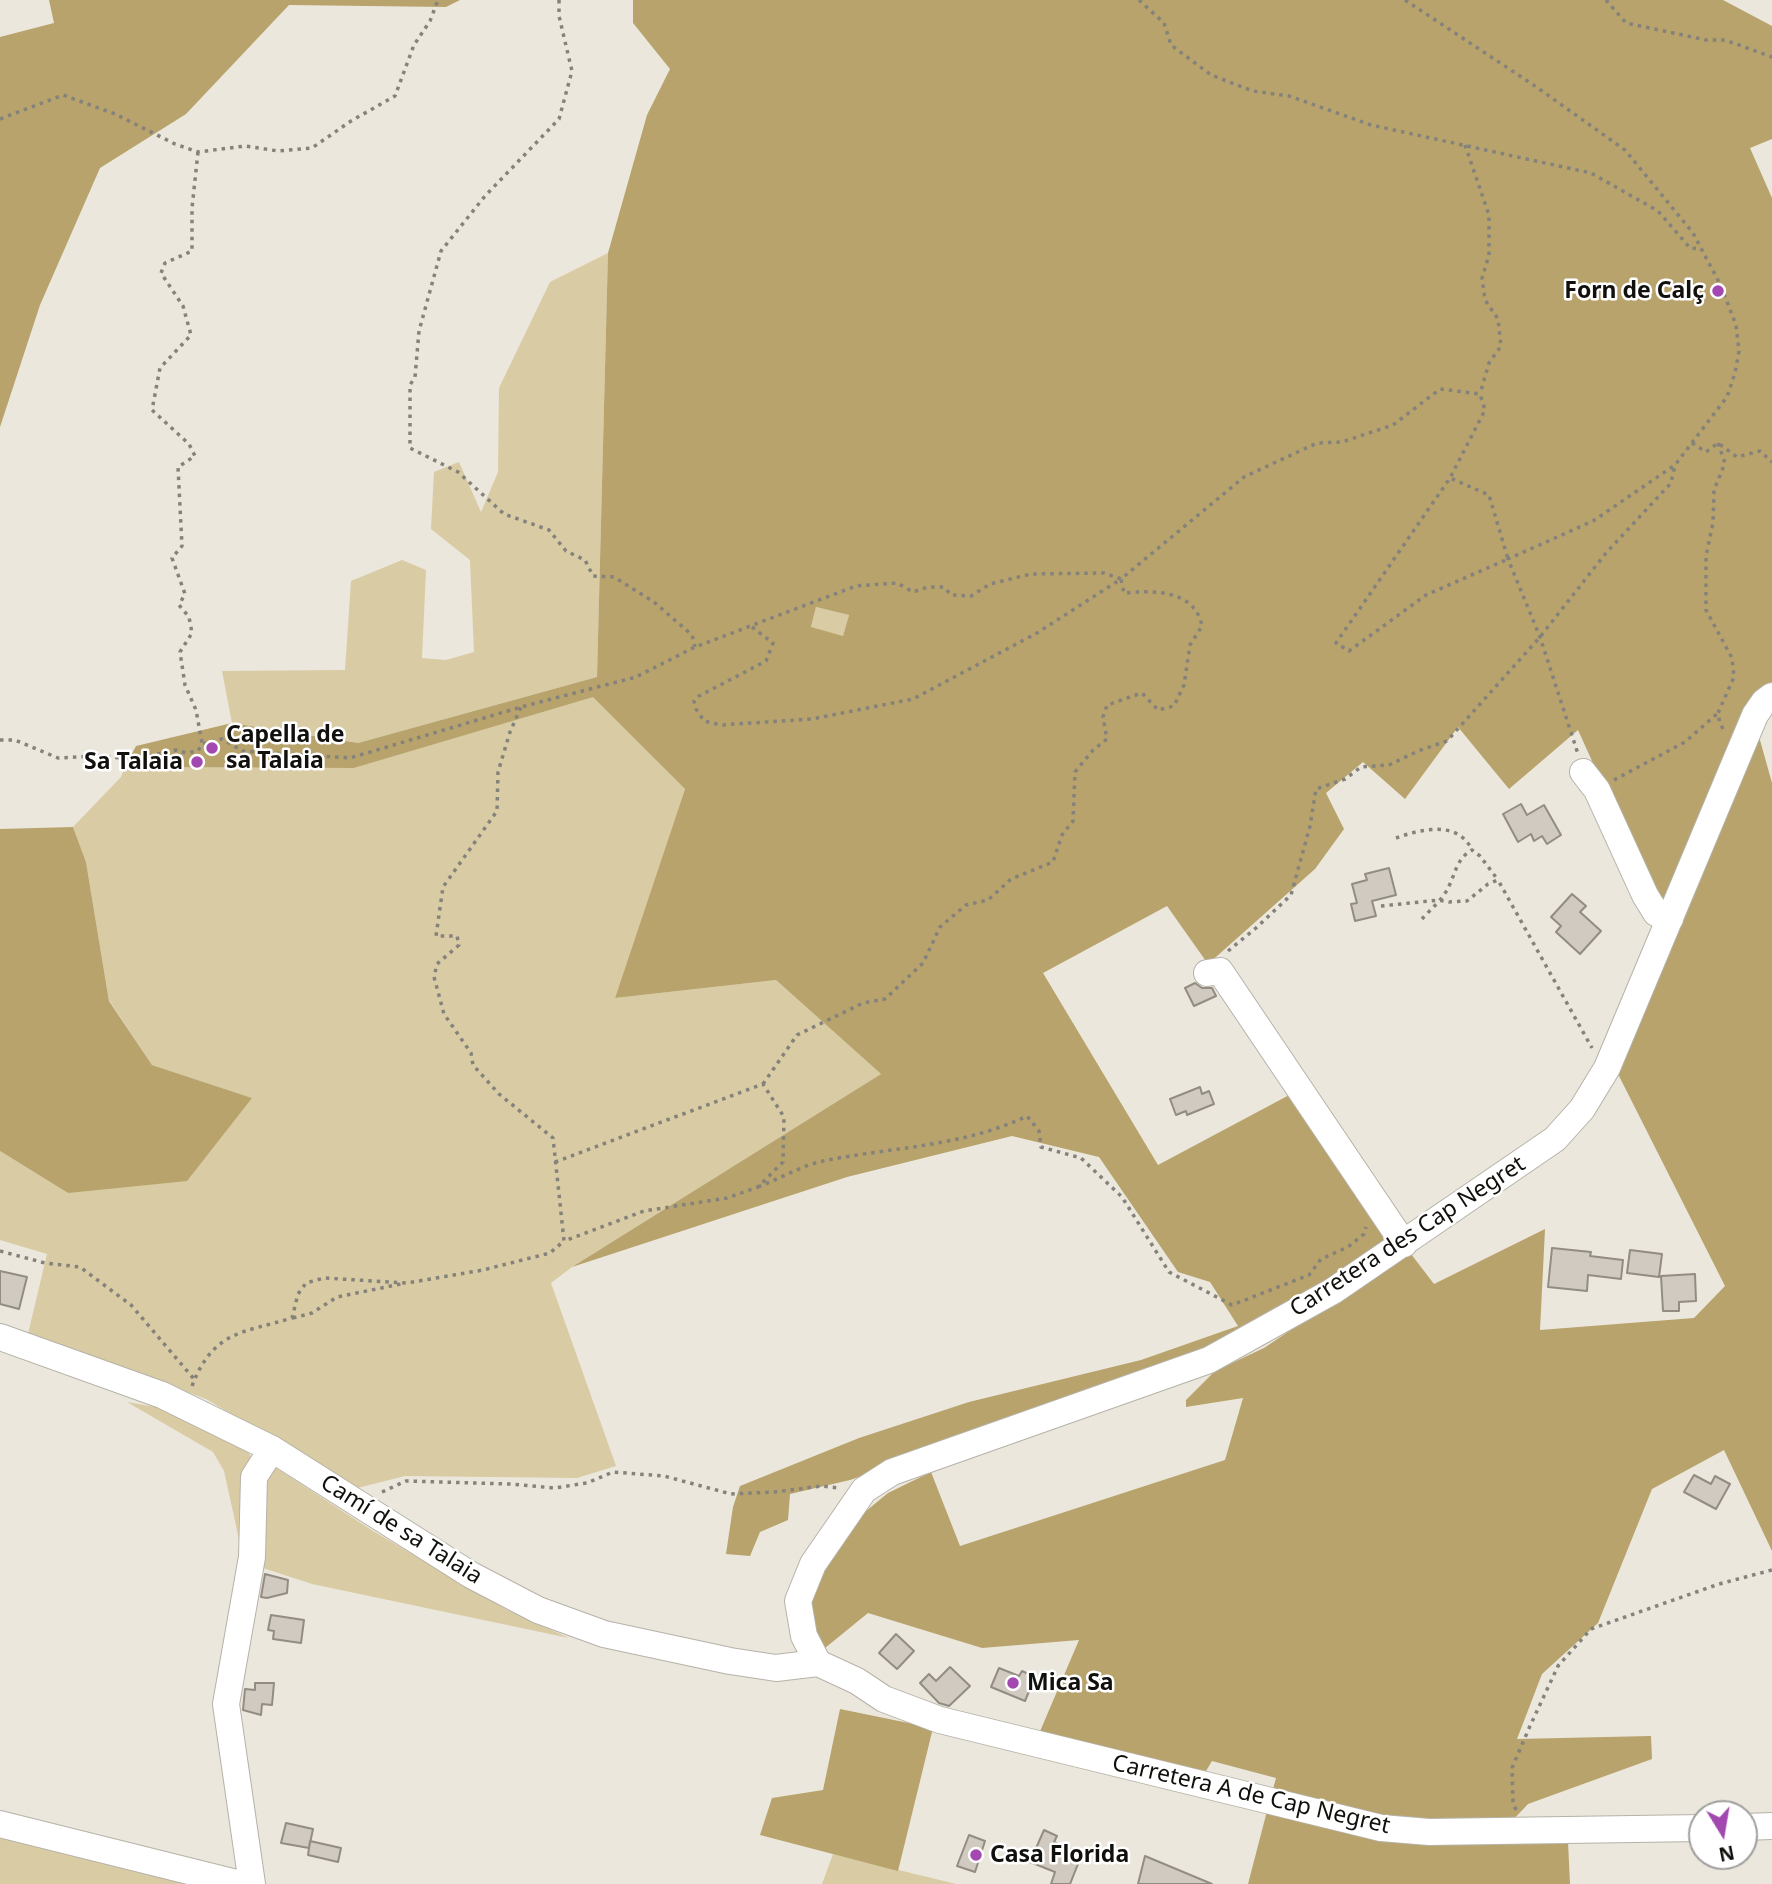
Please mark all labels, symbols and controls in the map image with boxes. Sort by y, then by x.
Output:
place label: Forn de Calç [1564,277,1704,305]
marker: Forn de Calç [1710,283,1726,299]
place label: Capella de sa Talaia [226,721,345,775]
marker: Capella de sa Talaia [204,740,220,756]
place label: Sa Talaia [84,748,183,776]
marker: Sa Talaia [189,754,205,770]
street label: Carretera des Cap Negret [1285,1151,1531,1323]
street label: Camí de sa Talaia [315,1469,487,1591]
place label: Mica Sa [1027,1669,1114,1697]
marker: Mica Sa [1005,1675,1021,1691]
street label: Carretera A de Cap Negret [1109,1750,1393,1840]
north arrow [1688,1800,1758,1870]
text: N [1717,1839,1737,1868]
place label: Casa Florida [990,1841,1129,1869]
marker: Casa Florida [968,1847,984,1863]

